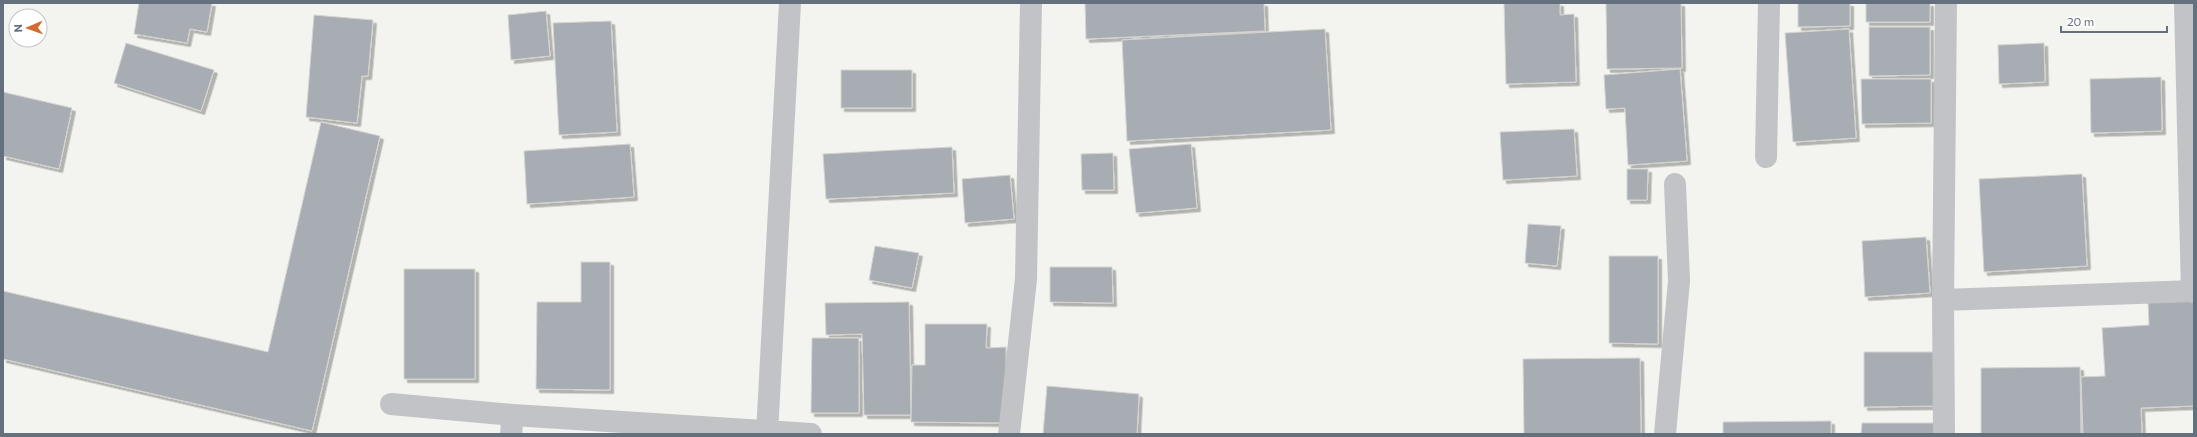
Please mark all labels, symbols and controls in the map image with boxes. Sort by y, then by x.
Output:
north arrow [8,8,48,48]
scale bar [2061,8,2167,34]
text: 20 m [2067,14,2094,28]
text: N [11,24,24,33]

